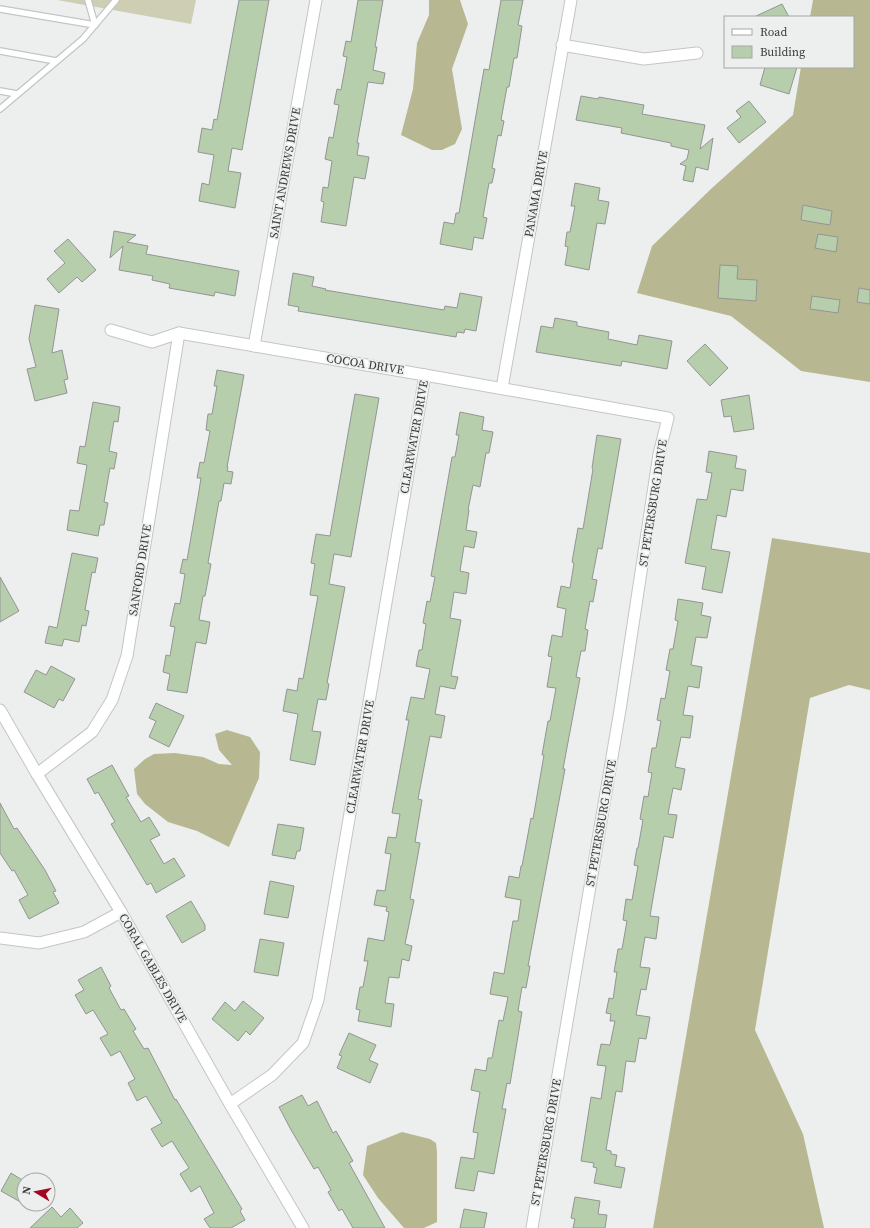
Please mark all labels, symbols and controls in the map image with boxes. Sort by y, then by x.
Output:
legend [724,16,854,68]
text: Road [760,24,787,40]
text: Building [760,44,805,60]
street label: SAINT ANDREWS DRIVE [266,106,304,240]
street label: PANAMA DRIVE [521,149,551,239]
street label: COCOA DRIVE [325,350,405,378]
street label: CLEARWATER DRIVE [396,379,432,495]
street label: ST PETERSBURG DRIVE [635,438,671,568]
street label: SANFORD DRIVE [125,523,155,617]
street label: CLEARWATER DRIVE [342,699,378,815]
street label: ST PETERSBURG DRIVE [582,758,620,888]
street label: CORAL GABLES DRIVE [115,911,191,1025]
street label: ST PETERSBURG DRIVE [527,1077,565,1207]
north arrow [16,1172,56,1212]
text: N [19,1185,35,1196]

